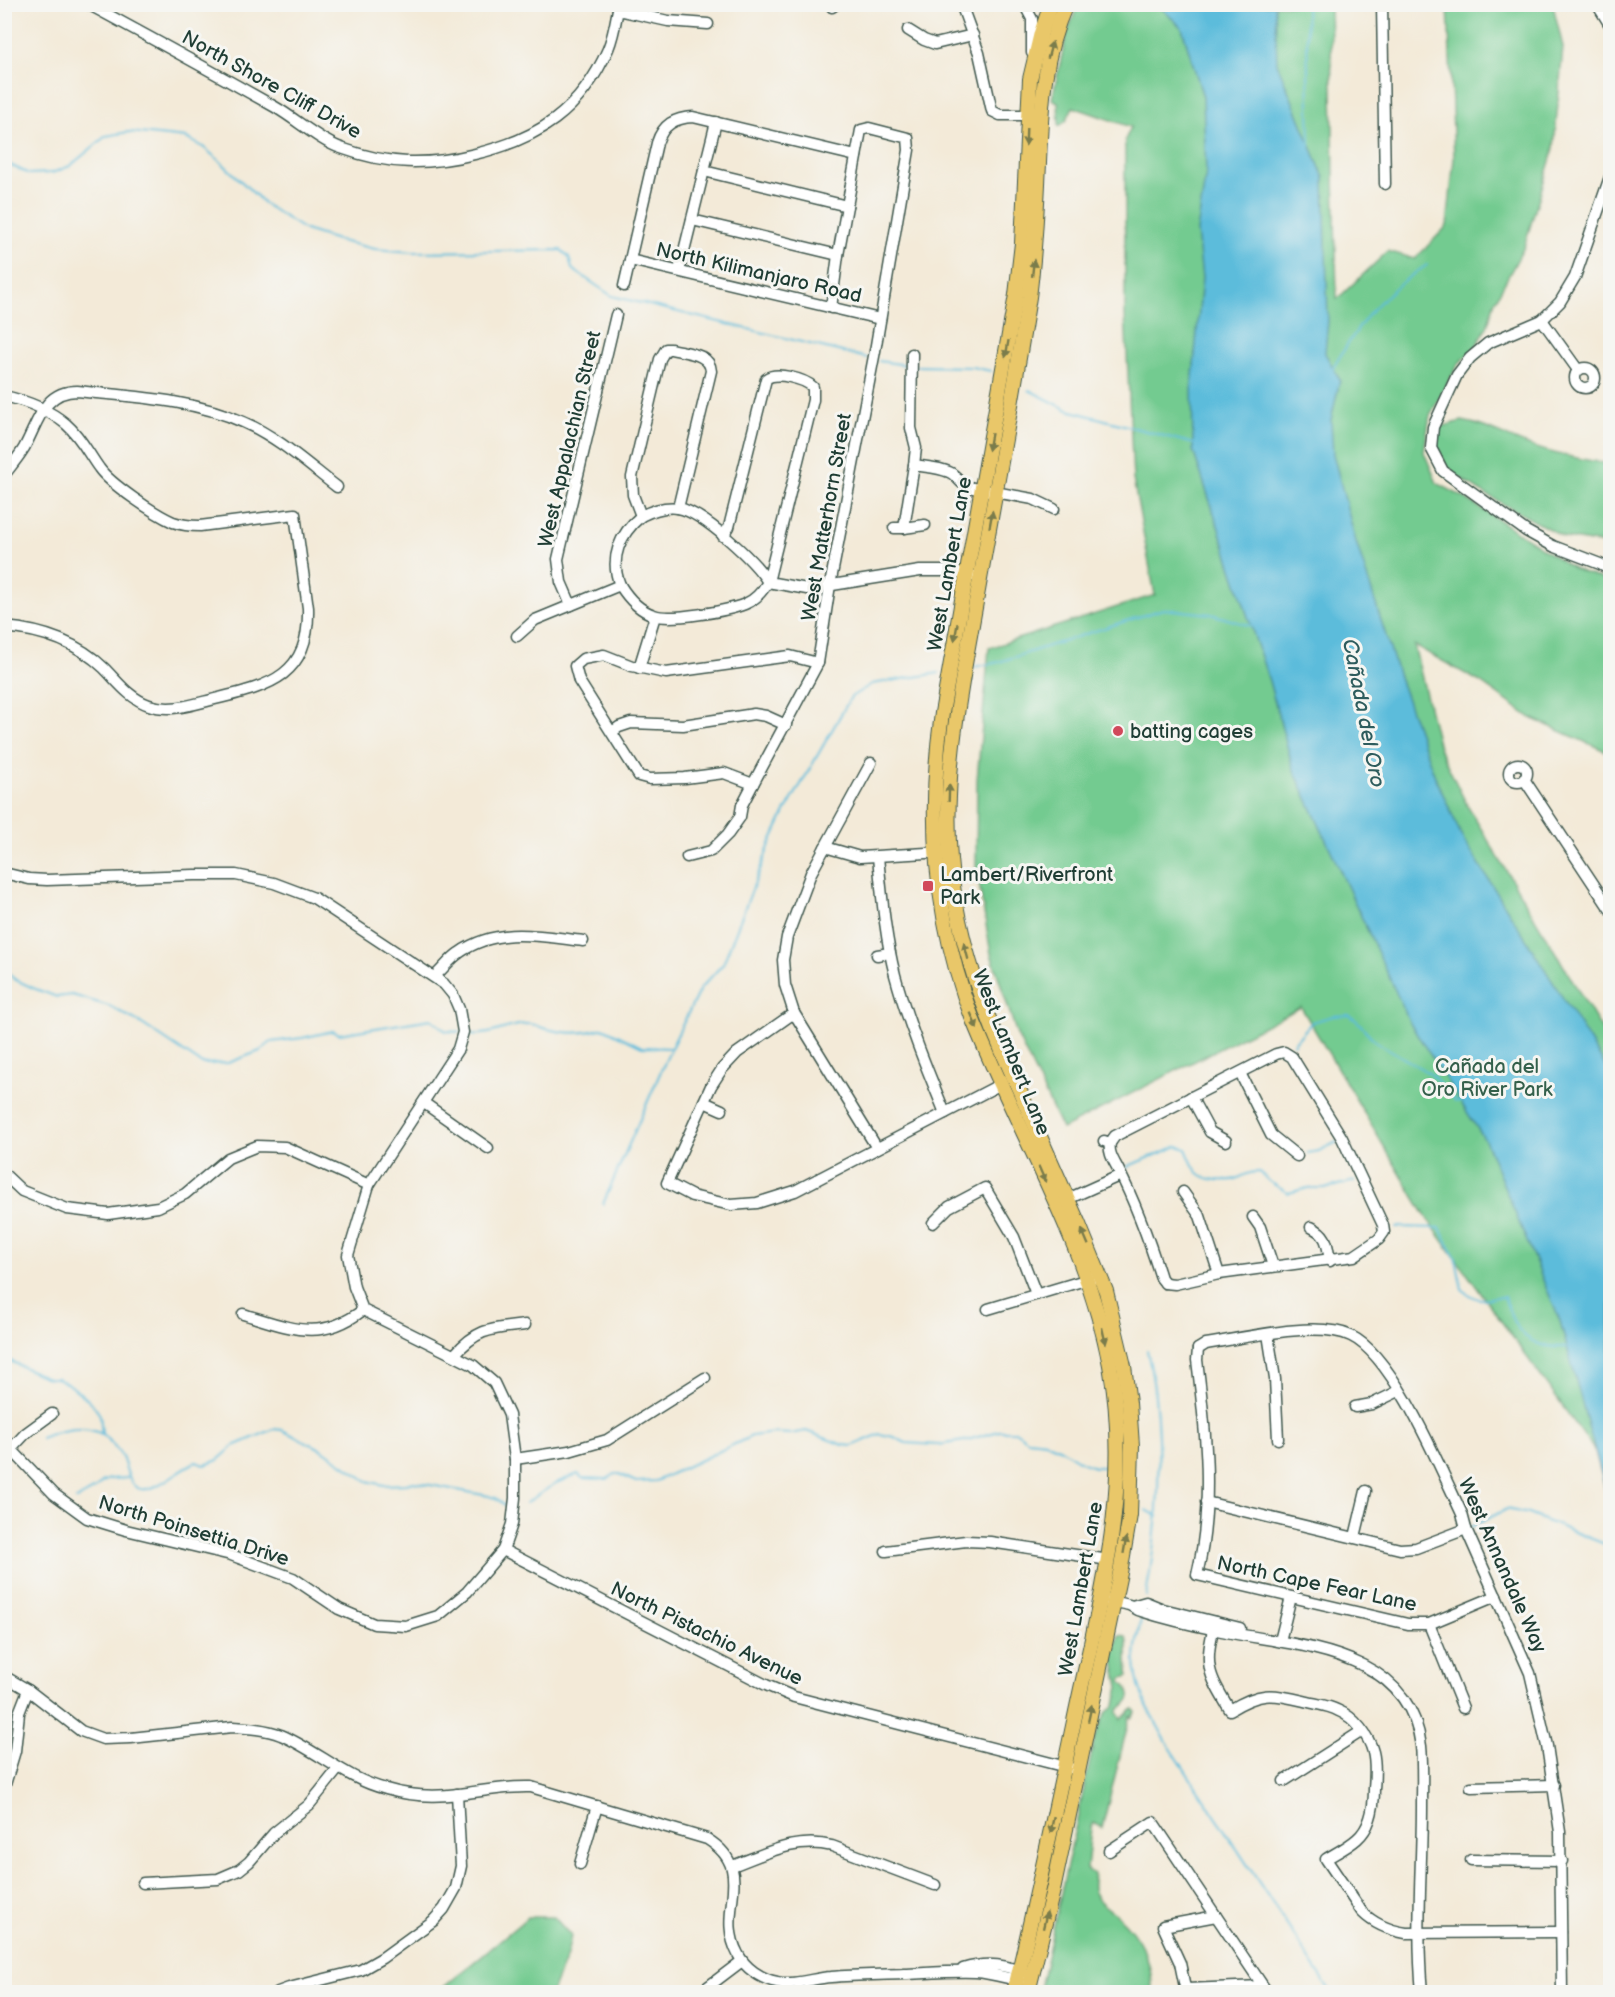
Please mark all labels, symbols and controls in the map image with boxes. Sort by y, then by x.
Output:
street label: North Shore Cliff Drive [178,26,365,144]
one-way arrow [1046,41,1056,59]
one-way arrow [1022,128,1031,147]
street label: North Kilimanjaro Road [654,238,864,308]
one-way arrow [1028,258,1038,277]
street label: West Appalachian Street [533,329,607,550]
one-way arrow [1002,340,1011,359]
street label: West Matterhorn Street [797,411,857,623]
one-way arrow [986,432,995,451]
street label: West Lambert Lane [923,475,977,653]
one-way arrow [987,510,996,529]
one-way arrow [951,623,960,642]
water label: Cañada del Oro [1337,637,1390,790]
place label: batting cages [1130,720,1253,744]
marker: batting cages [1111,724,1125,738]
one-way arrow [944,784,953,803]
place label: Lambert/Riverfront Park [940,863,1113,910]
marker: Lambert/Riverfront Park [921,879,935,893]
one-way arrow [961,942,970,960]
street label: West Lambert Lane [967,966,1055,1139]
one-way arrow [969,1012,979,1030]
park label: Cañada del Oro River Park [1422,1055,1553,1102]
one-way arrow [1037,1165,1046,1182]
one-way arrow [1079,1228,1089,1246]
one-way arrow [1099,1327,1109,1345]
street label: West Annandale Way [1453,1474,1551,1657]
street label: North Poinsettia Drive [96,1491,292,1571]
street label: West Lambert Lane [1054,1500,1108,1678]
one-way arrow [1121,1535,1130,1554]
street label: North Cape Fear Lane [1215,1551,1419,1617]
street label: North Pistachio Avenue [607,1577,807,1691]
one-way arrow [1086,1704,1096,1723]
one-way arrow [1047,1815,1056,1834]
one-way arrow [1041,1911,1051,1930]

